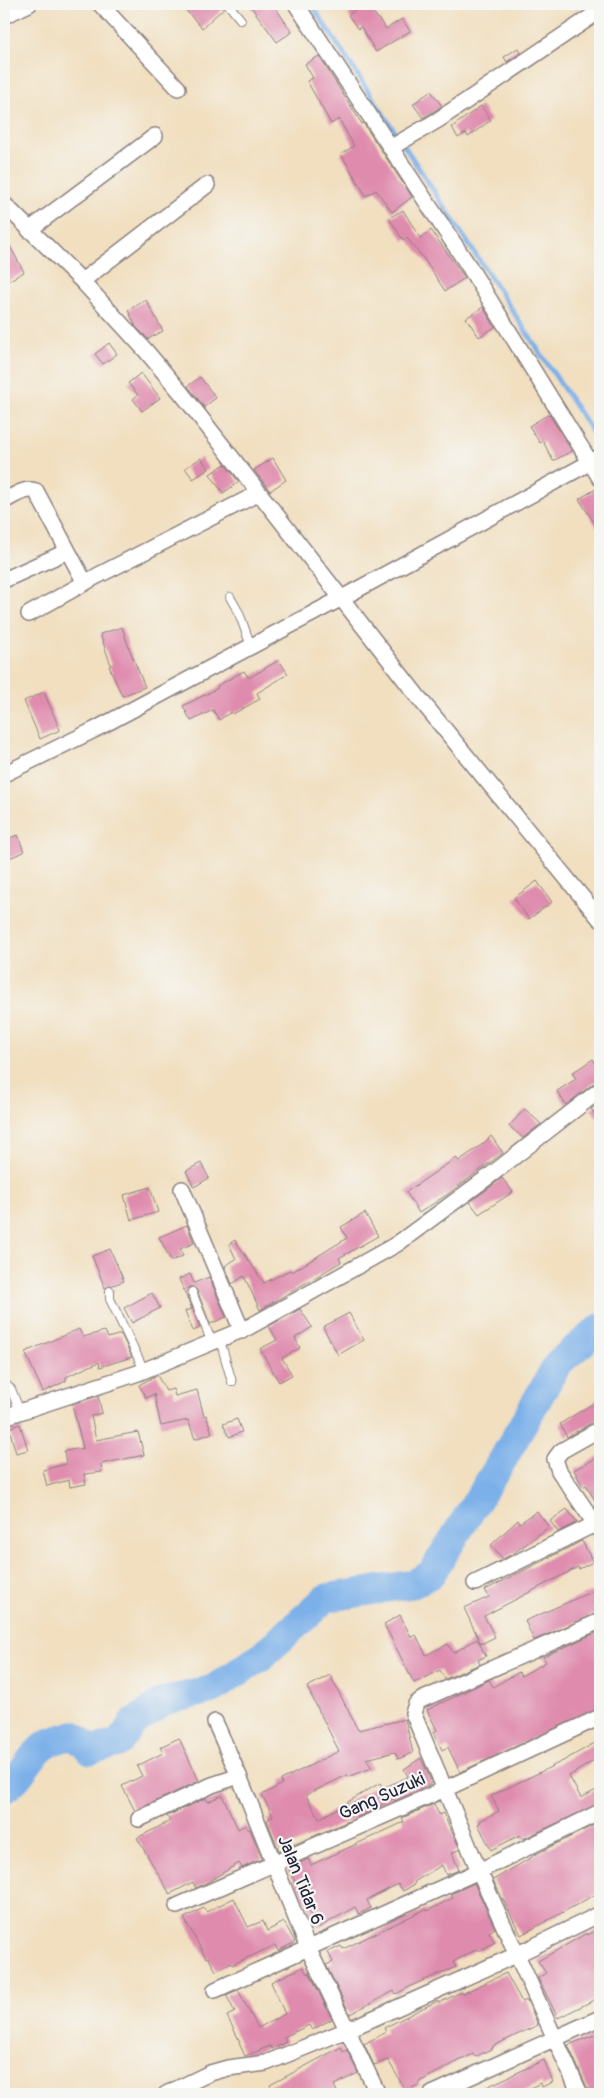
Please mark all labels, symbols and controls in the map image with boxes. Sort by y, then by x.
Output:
street label: Gang Suzuki [336,1767,429,1826]
street label: Jalan Tidar 6 [272,1832,329,1928]

